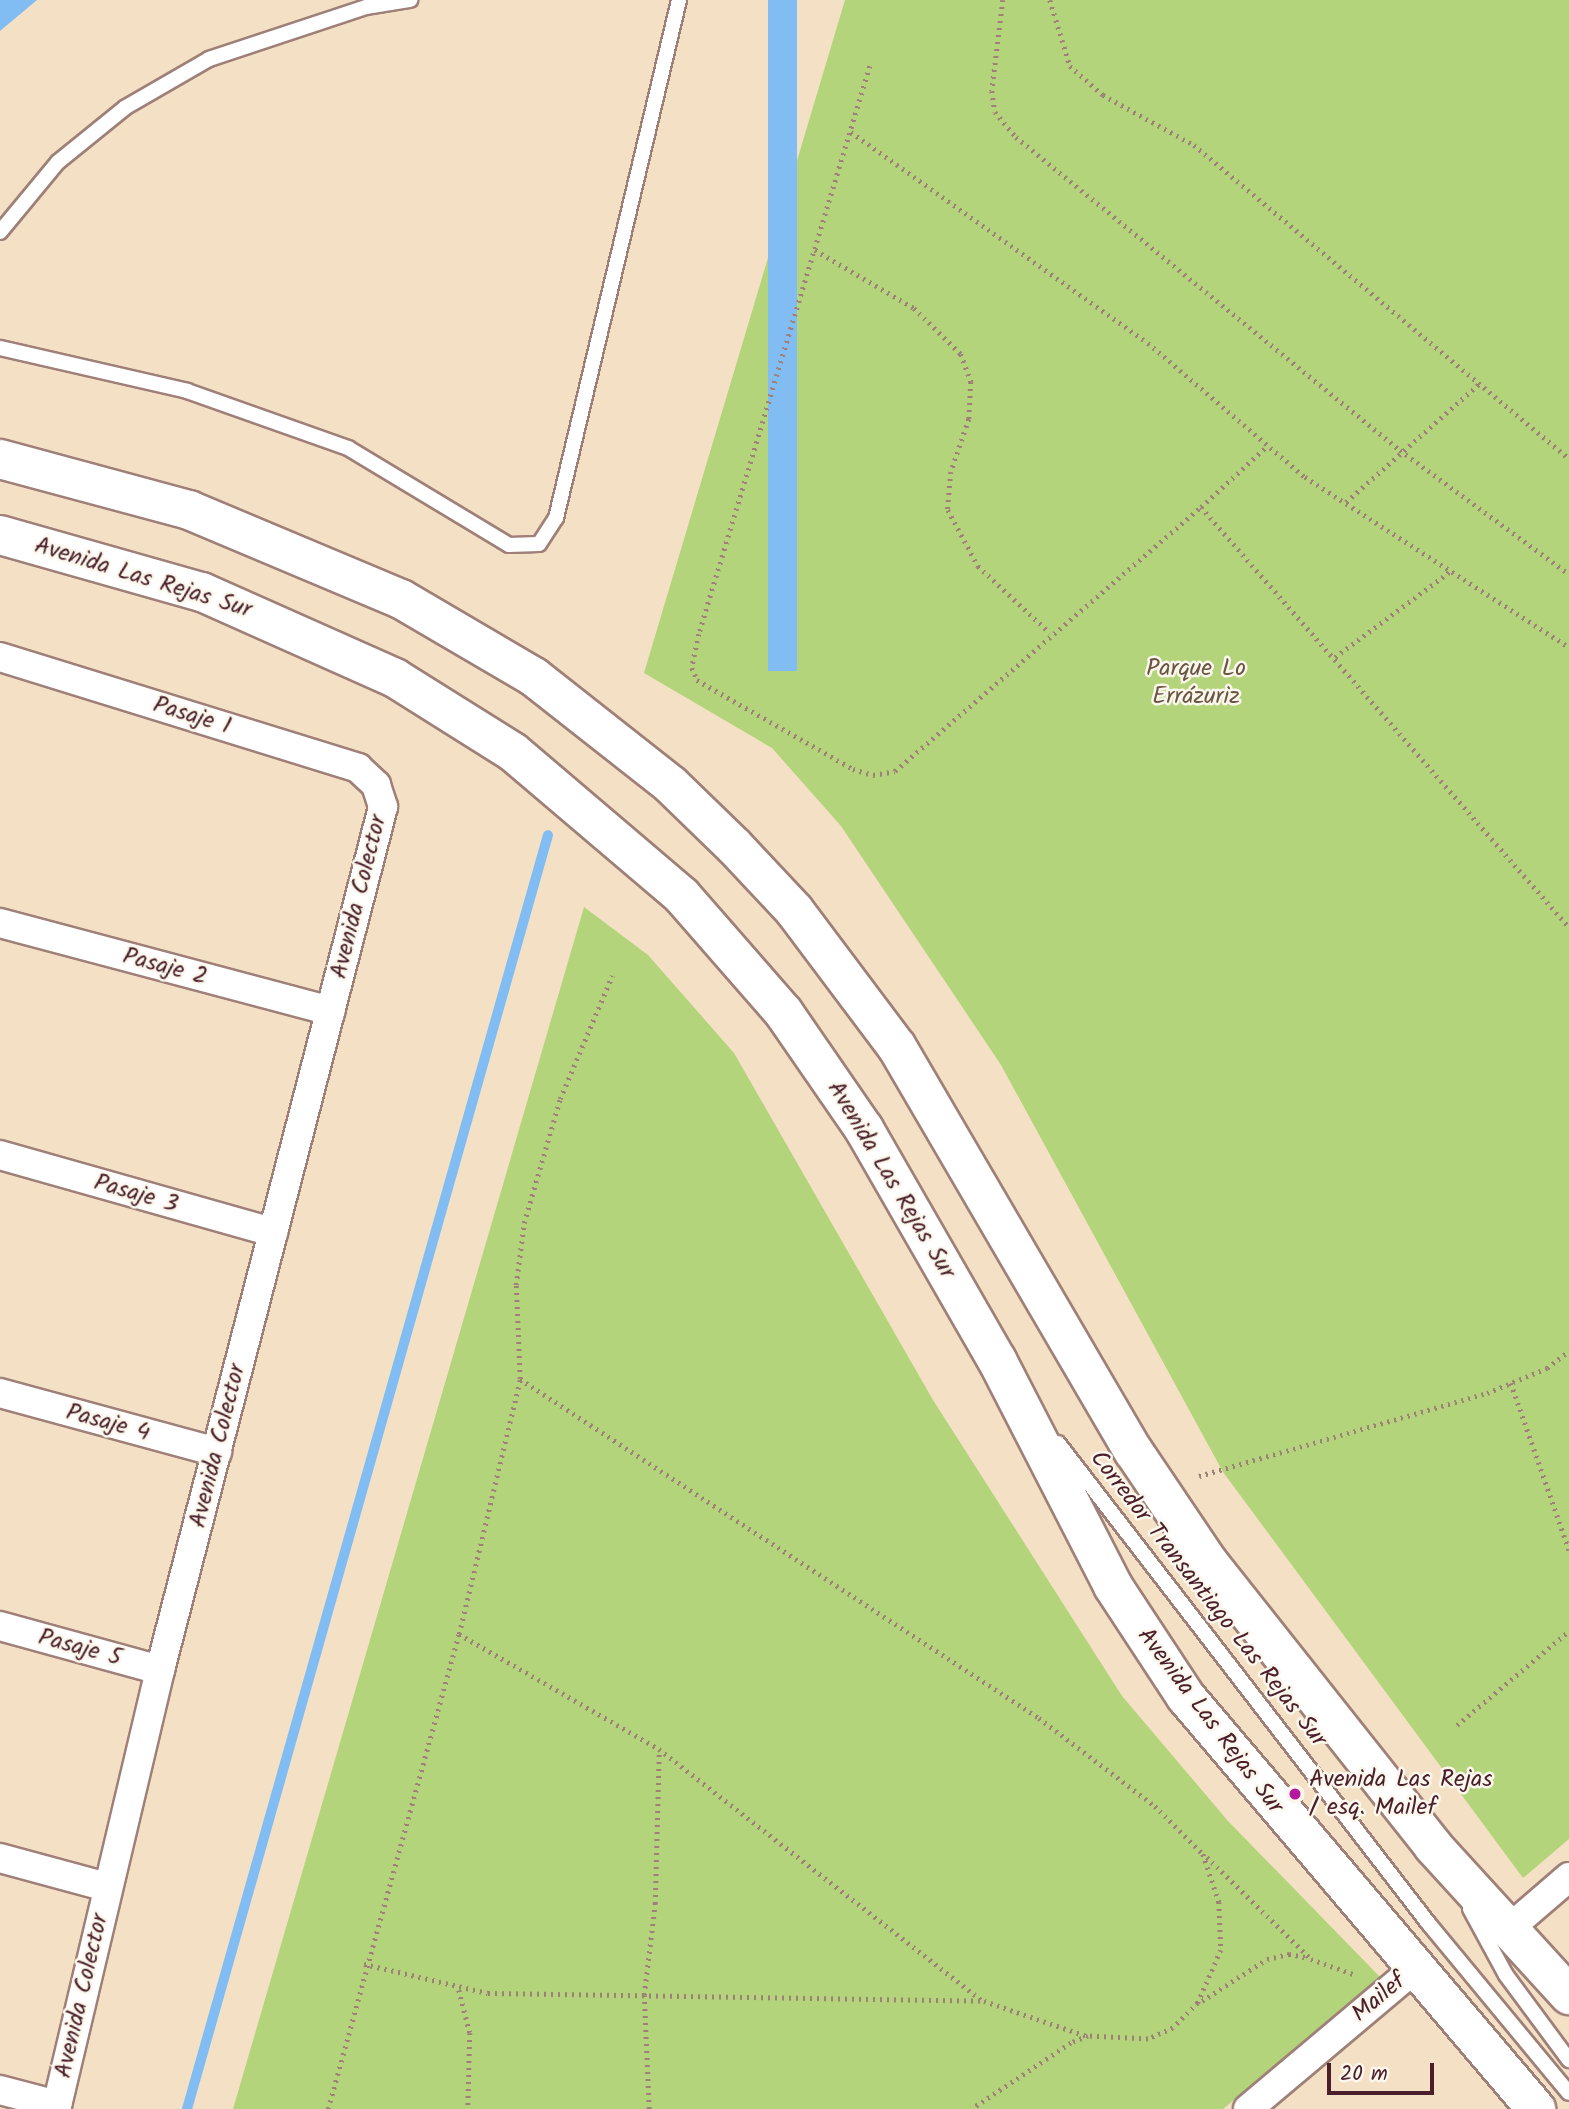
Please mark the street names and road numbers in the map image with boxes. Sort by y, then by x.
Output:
street label: Avenida Las Rejas Sur [31,531,255,625]
street label: Pasaje 1 [150,691,234,741]
street label: Avenida Colector [325,812,393,982]
street label: Pasaje 2 [120,942,210,992]
street label: Avenida Las Rejas Sur [821,1076,961,1284]
street label: Pasaje 3 [91,1168,181,1220]
street label: Avenida Colector [184,1361,252,1531]
street label: Pasaje 4 [63,1398,153,1448]
street label: Corredor Transantiago Las Rejas Sur [1083,1445,1333,1753]
street label: Avenida Las Rejas Sur [1131,1622,1289,1820]
street label: Pasaje 5 [35,1623,125,1673]
street label: Avenida Colector [49,1911,115,2081]
street label: Mailef [1346,1967,1412,2029]

